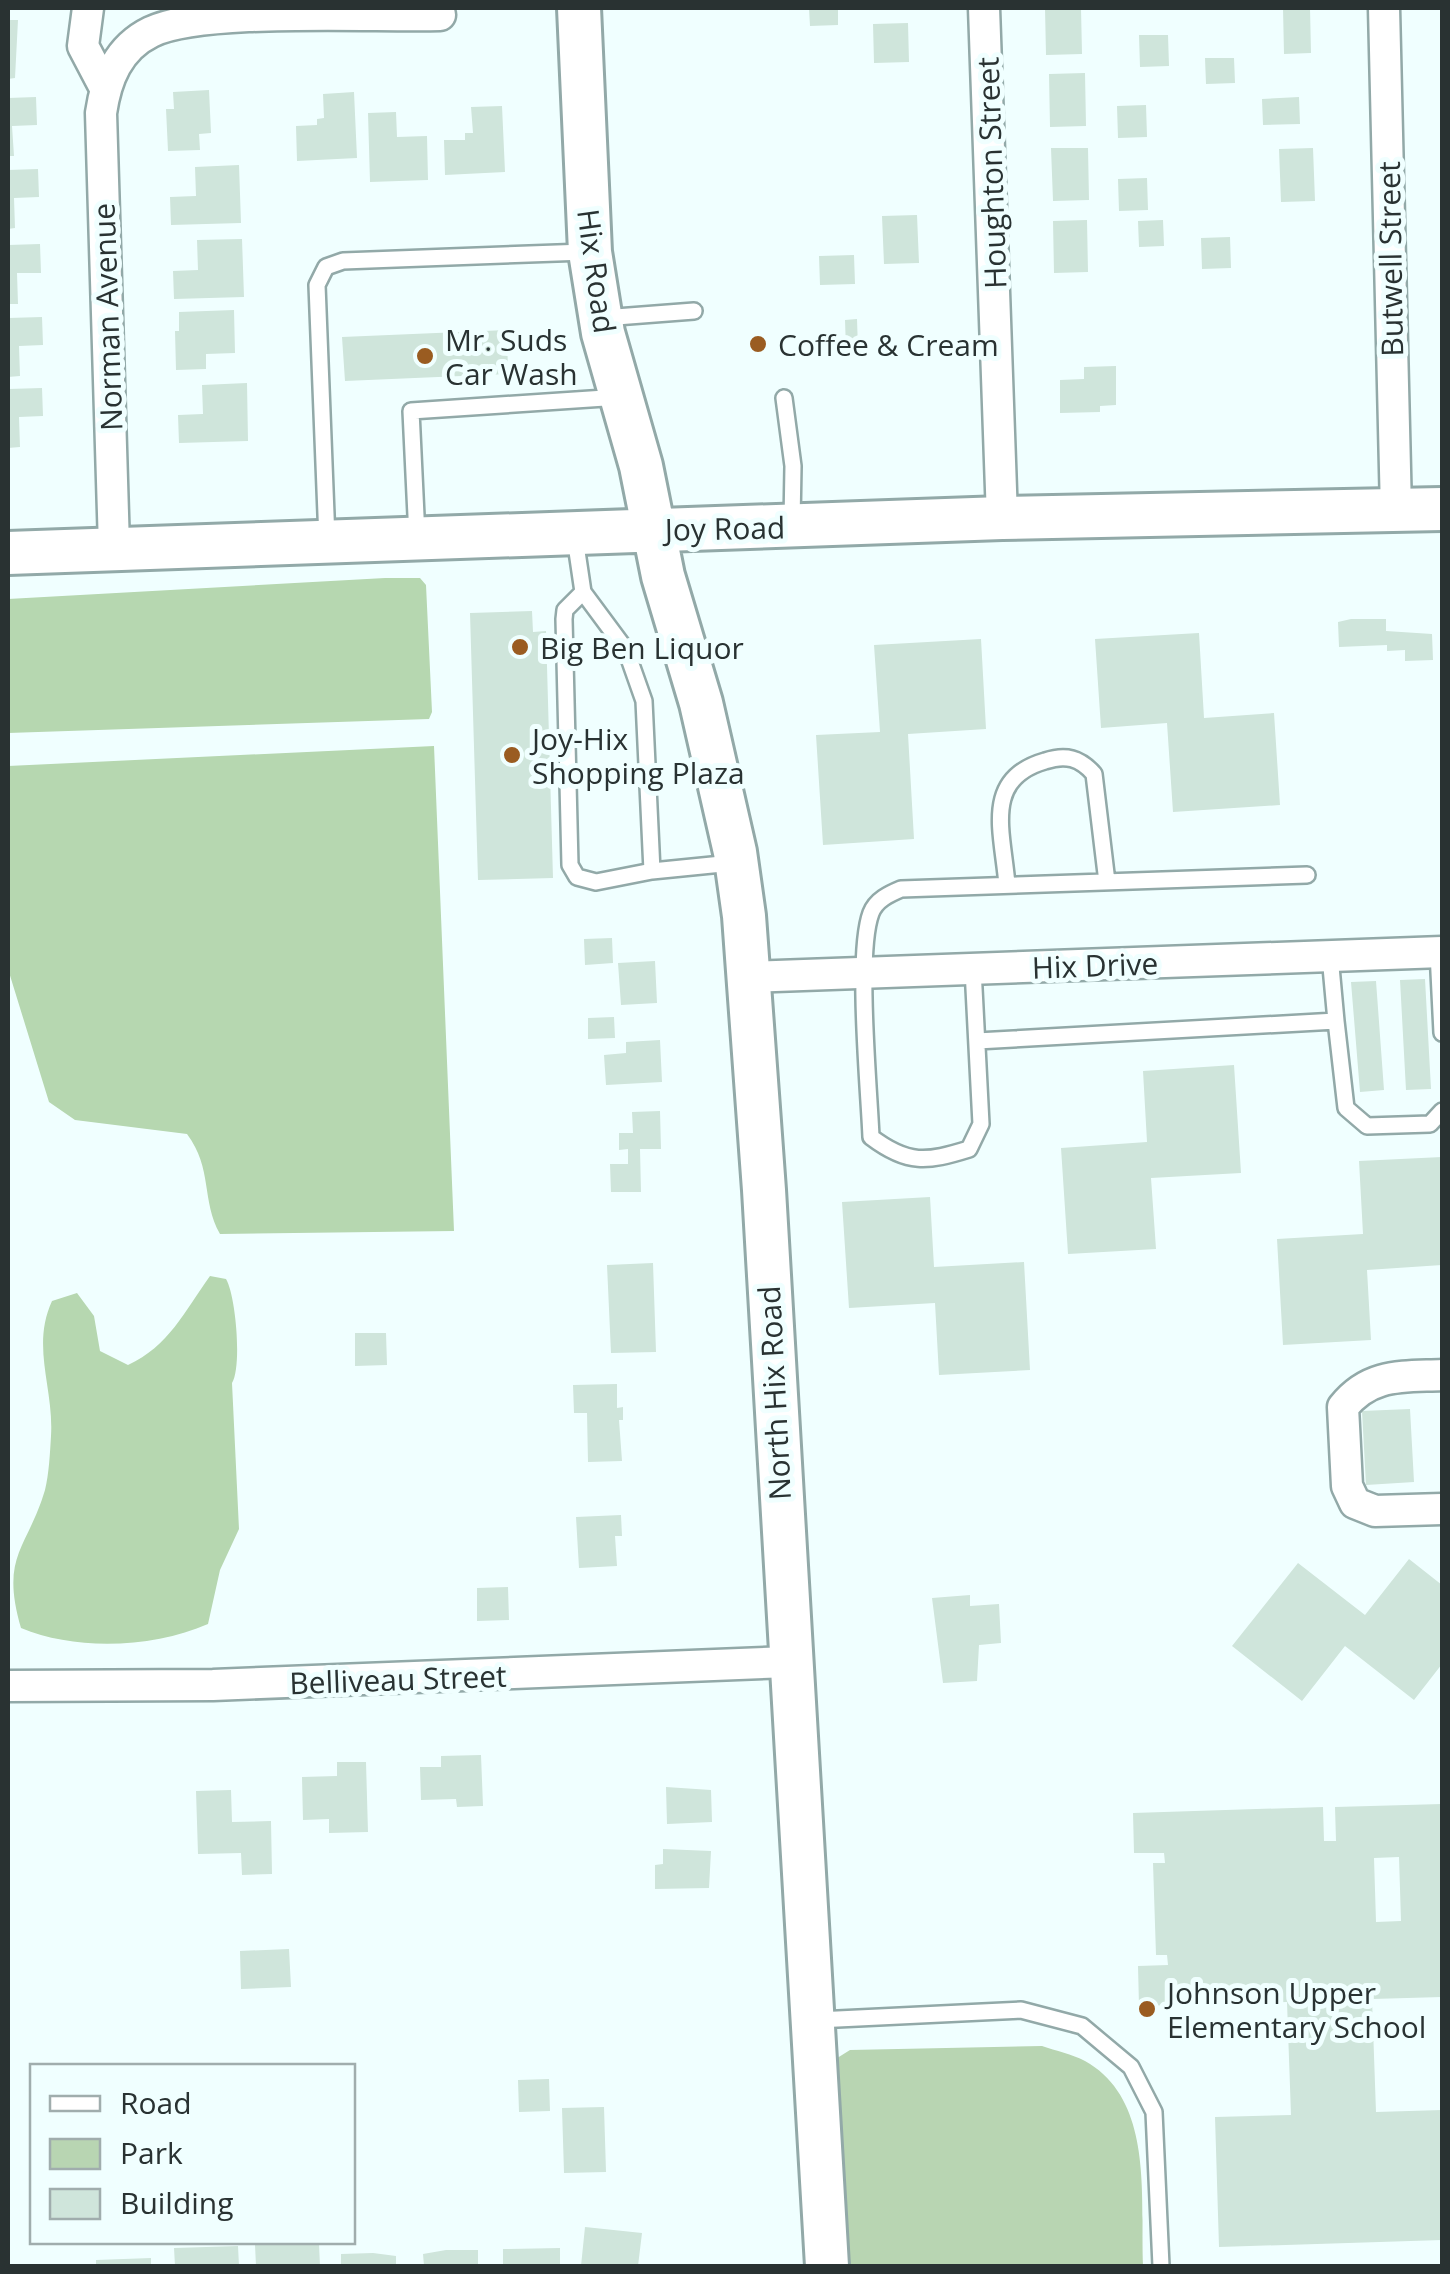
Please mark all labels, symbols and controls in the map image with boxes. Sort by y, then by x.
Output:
street label: Houghton Street [966,56,1016,290]
street label: Butwell Street [1368,161,1412,357]
street label: Norman Avenue [83,202,131,432]
street label: Hix Road [568,206,626,336]
place label: Mr. Suds Car Wash [445,319,578,394]
place label: Coffee & Cream [778,324,999,365]
marker: Coffee & Cream [747,333,769,355]
marker: Mr. Suds Car Wash [414,345,436,367]
street label: Joy Road [661,506,786,550]
place label: Big Ben Liquor [540,627,744,668]
marker: Big Ben Liquor [509,636,531,658]
place label: Joy-Hix Shopping Plaza [529,718,745,793]
marker: Joy-Hix Shopping Plaza [501,744,523,766]
street label: Hix Drive [1031,942,1159,988]
street label: North Hix Road [748,1285,800,1501]
street label: Belliveau Street [289,1655,507,1703]
place label: Johnson Upper Elementary School [1164,1972,1426,2047]
marker: Johnson Upper Elementary School [1136,1998,1158,2020]
legend [30,2064,355,2244]
text: Road [120,2082,192,2123]
text: Park [120,2132,183,2173]
text: Building [120,2182,234,2223]

